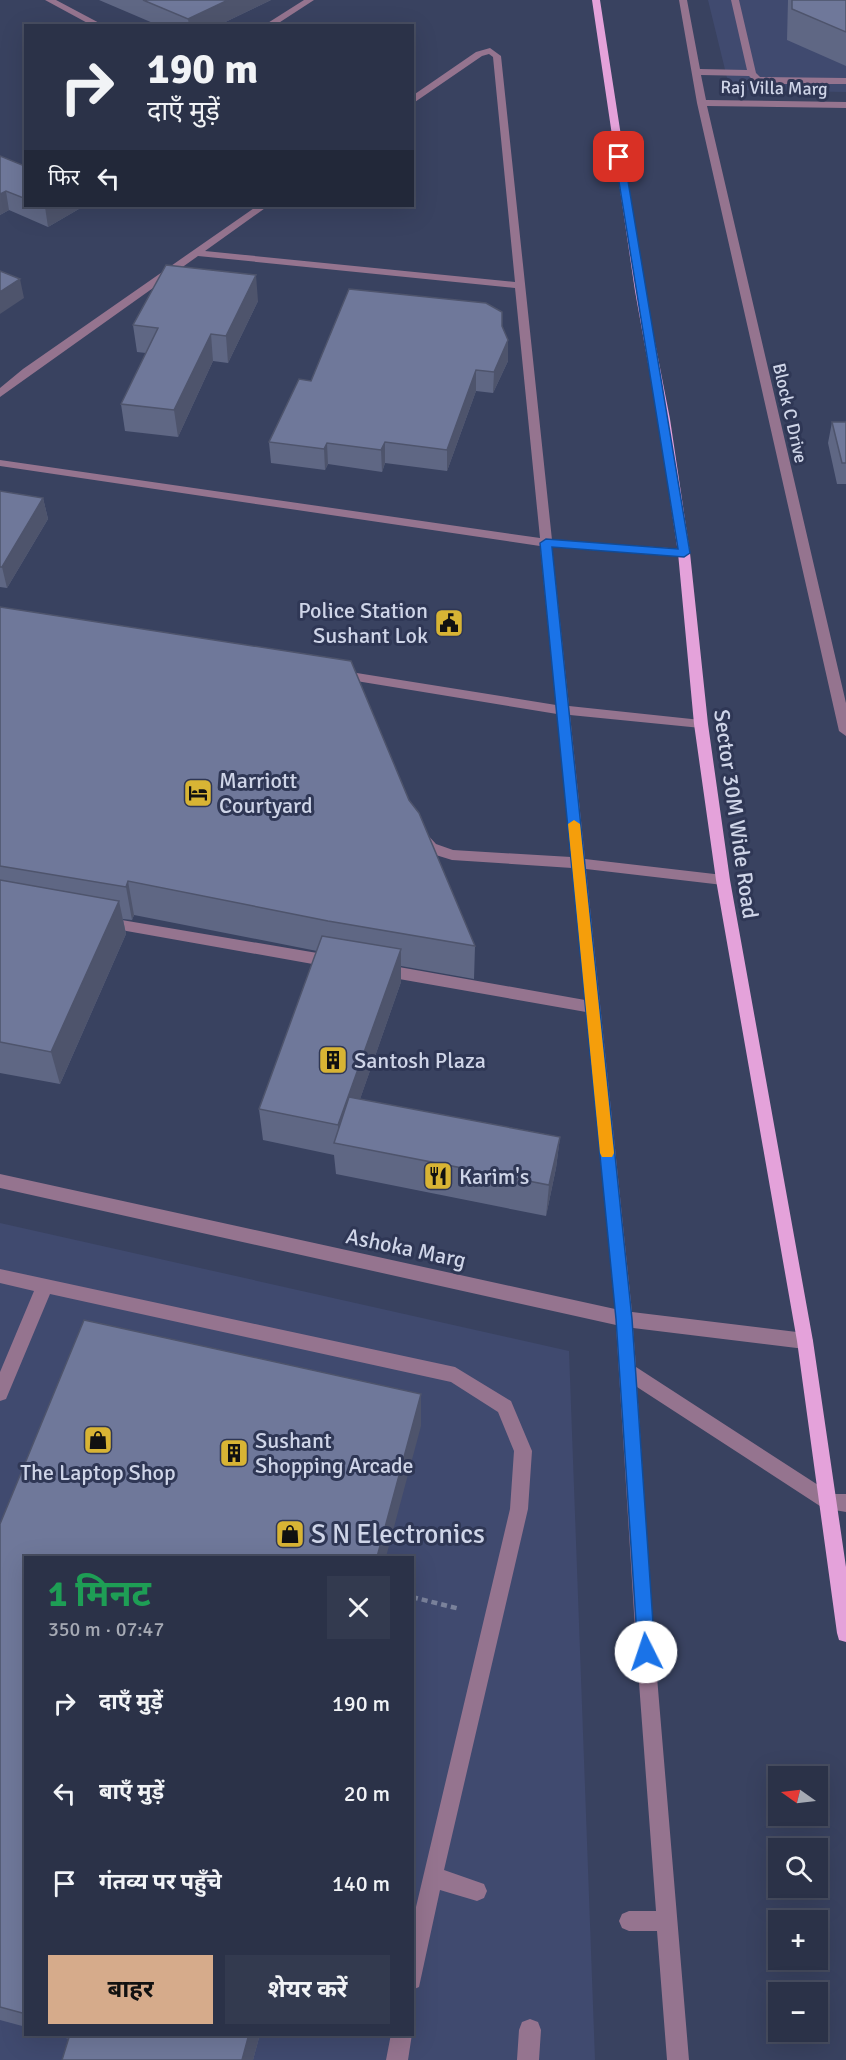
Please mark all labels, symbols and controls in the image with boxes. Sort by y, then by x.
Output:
text: 190 m [147,44,258,95]
icon: right [48,48,126,126]
street label: Raj Villa Marg [720,76,828,100]
text: दाएँ मुड़ें [147,95,220,128]
pin [593,131,644,182]
icon: arrive [602,140,635,173]
icon: left [92,162,125,195]
text: फिर [48,164,80,191]
street label: Block C Drive [768,361,812,465]
place label: Police Station Sushant Lok [298,597,428,649]
public building icon: Police Station Sushant Lok [433,607,465,639]
street label: Sector 30M Wide Road [708,708,764,920]
place label: Marriott Courtyard [219,767,313,819]
hotel icon: Marriott Courtyard [182,777,214,809]
building icon: Santosh Plaza [317,1044,349,1076]
place label: Santosh Plaza [354,1047,486,1074]
restaurant icon: Karim's [422,1160,454,1192]
place label: Karim's [459,1163,529,1190]
street label: Ashoka Marg [344,1222,468,1274]
shop icon: The Laptop Shop [82,1424,114,1456]
place label: Sushant Shopping Arcade [255,1427,414,1479]
building icon: Sushant Shopping Arcade [218,1437,250,1469]
place label: The Laptop Shop [20,1459,176,1486]
shop icon: S N Electronics [274,1518,306,1550]
place label: S N Electronics [311,1518,485,1551]
text: 1 मिनट [48,1572,151,1617]
button: close [327,1576,390,1639]
text: 350 m · 07:47 [48,1617,164,1642]
position arrow [614,1620,678,1684]
icon: right [48,1687,81,1720]
text: दाएँ मुड़ें [99,1688,163,1715]
text: 190 m [332,1690,390,1717]
north arrow [768,1766,828,1826]
map controls [768,1766,828,2042]
icon: left [48,1777,81,1810]
text: बाएँ मुड़ें [99,1778,164,1805]
text: 20 m [344,1780,390,1807]
button: search [768,1838,828,1898]
icon: arrive [48,1867,81,1900]
text: गंतव्य पर पहुँचे [99,1868,222,1895]
text: 140 m [332,1870,390,1897]
button: + [768,1910,828,1970]
button: बाहर [48,1955,213,2024]
button: शेयर करें [225,1955,390,2024]
button: − [768,1982,828,2042]

